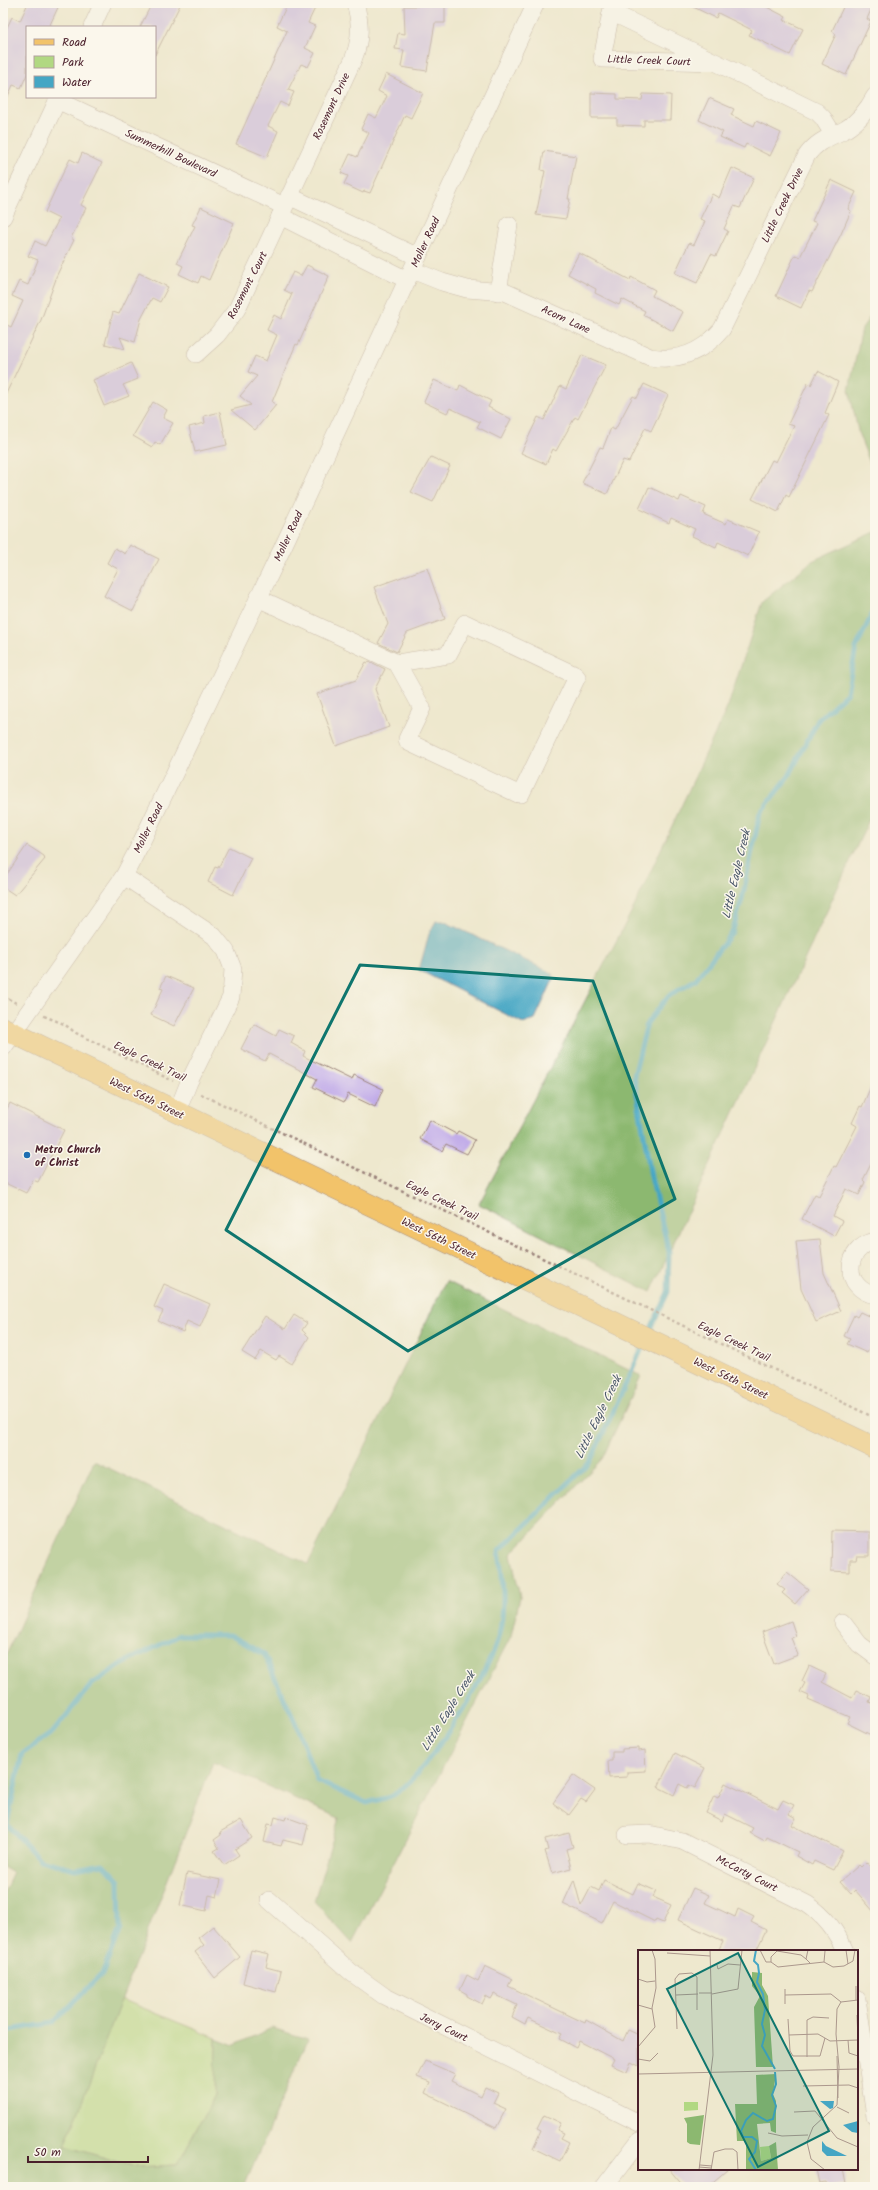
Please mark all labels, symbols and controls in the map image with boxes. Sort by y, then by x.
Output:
legend [26,26,156,98]
text: Road [62,33,87,52]
street label: Little Creek Court [607,51,692,71]
text: Park [62,53,84,72]
street label: Rosemont Drive [308,70,355,143]
text: Water [62,73,92,92]
street label: Summerhill Boulevard [122,125,220,183]
street label: Little Creek Drive [757,165,809,246]
street label: Moller Road [406,214,446,271]
street label: Rosemont Court [223,248,273,323]
street label: Acorn Lane [538,301,593,339]
street label: Moller Road [269,508,309,565]
street label: Moller Road [129,800,169,857]
water label: Little Eagle Creek [717,825,757,921]
street label: Eagle Creek Trail [110,1037,189,1087]
street label: West 56th Street [106,1073,188,1125]
place label: Metro Church of Christ [35,1141,101,1172]
marker: Metro Church of Christ [22,1150,32,1160]
street label: Eagle Creek Trail [402,1176,481,1226]
street label: West 56th Street [398,1213,480,1265]
street label: Eagle Creek Trail [694,1317,773,1367]
street label: West 56th Street [690,1353,772,1405]
water label: Little Eagle Creek [570,1370,628,1462]
water label: Little Eagle Creek [416,1666,482,1755]
street label: McCarty Court [712,1851,781,1898]
inset map [638,1950,858,2170]
street label: Jerry Court [416,2008,471,2048]
scale bar [28,2138,148,2164]
text: 50 m [34,2143,61,2162]

